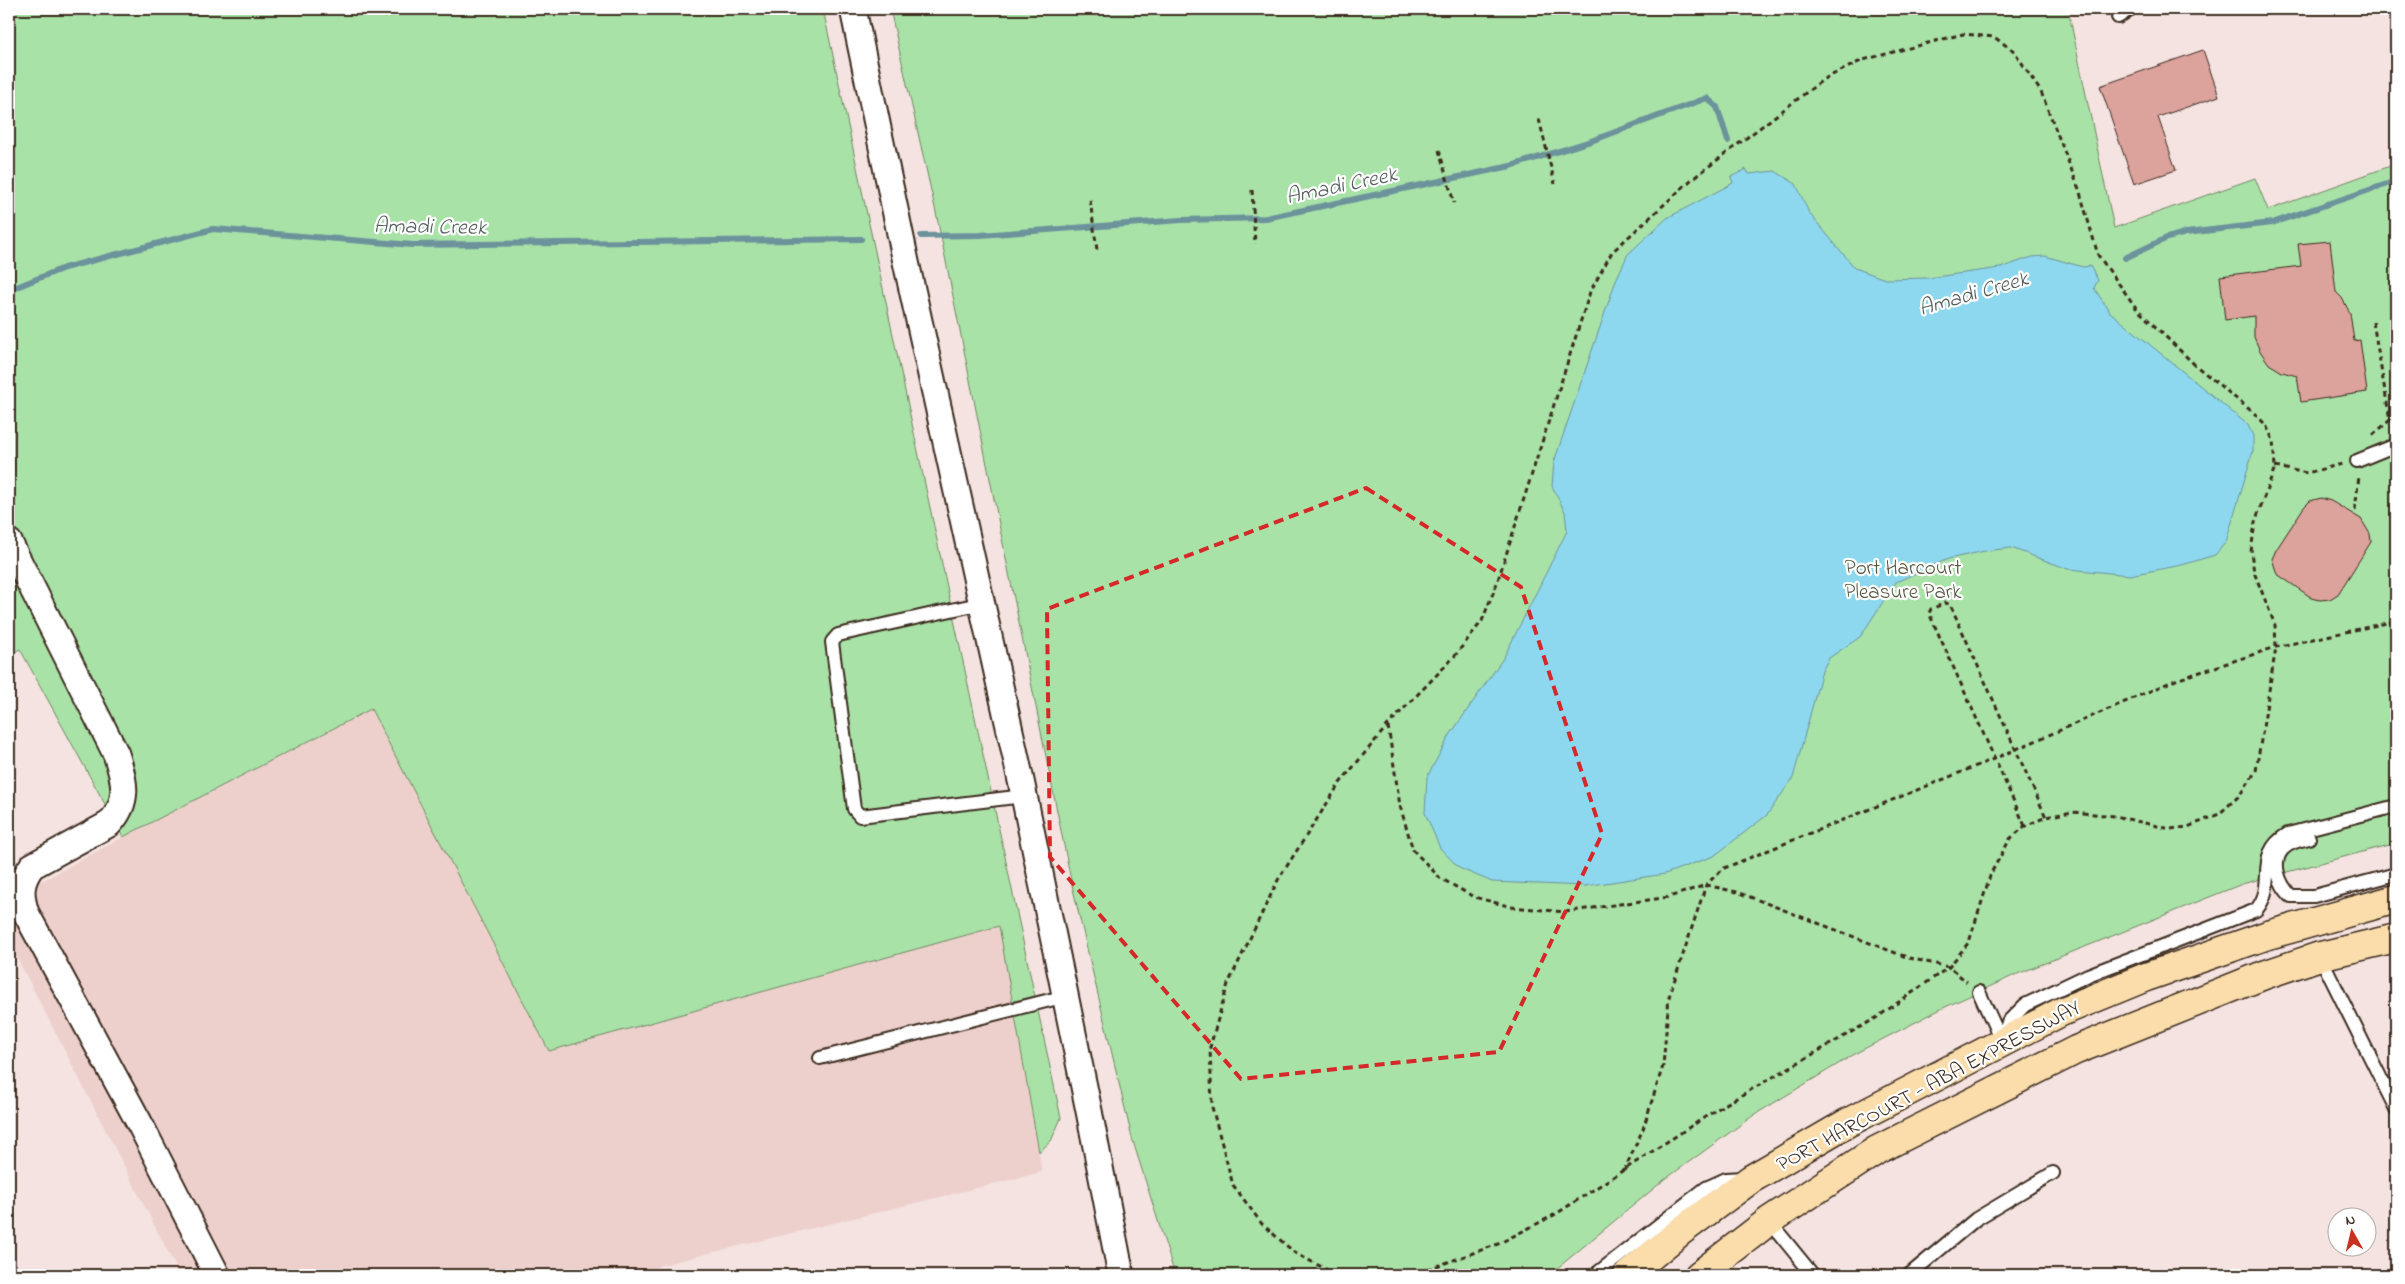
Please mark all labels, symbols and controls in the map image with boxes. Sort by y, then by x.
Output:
water label: Amadi Creek [1283,159,1401,214]
water label: Amadi Creek [373,211,488,245]
water label: Amadi Creek [1915,264,2034,326]
park label: Port Harcourt Pleasure Park [1845,554,1962,608]
street label: PORT HARCOURT - ABA EXPRESSWAY [1772,993,2087,1180]
north arrow [2328,1206,2378,1256]
text: N [2344,1210,2357,1232]

